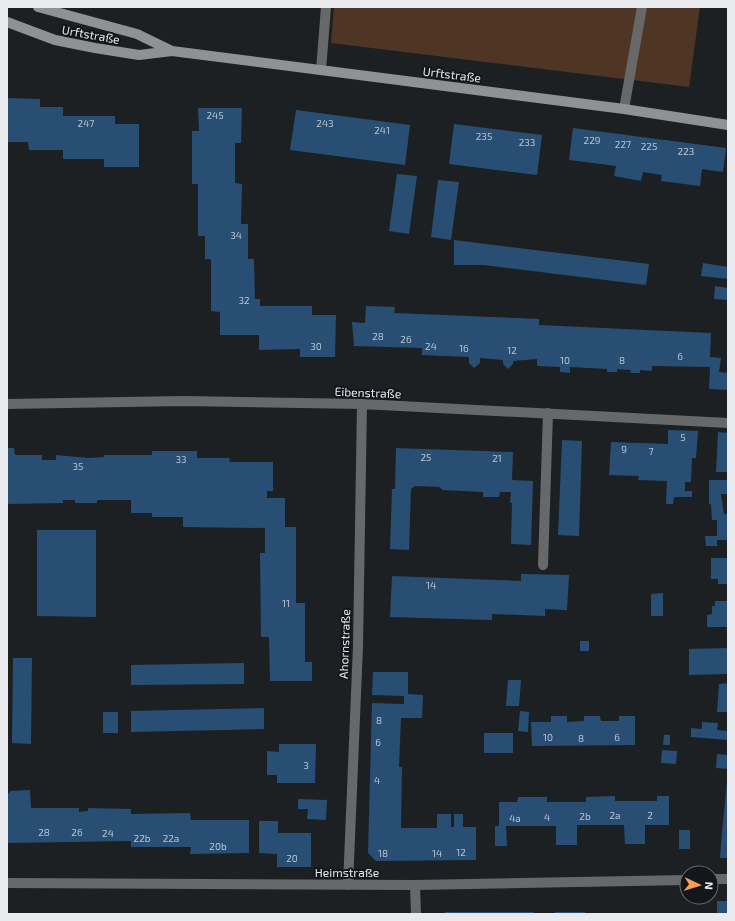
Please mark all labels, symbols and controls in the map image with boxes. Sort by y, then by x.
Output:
street label: Urftstraße [61,22,121,46]
street label: Urftstraße [422,63,482,85]
house number: 245 [206,109,224,121]
house number: 247 [78,117,94,129]
house number: 243 [316,117,334,129]
house number: 241 [374,124,390,136]
house number: 235 [476,130,492,142]
house number: 229 [584,134,601,146]
house number: 233 [519,136,535,148]
house number: 227 [615,138,631,150]
house number: 225 [641,140,657,152]
house number: 223 [678,145,694,157]
house number: 34 [230,229,242,241]
house number: 32 [238,294,250,306]
house number: 28 [372,330,384,342]
house number: 26 [400,333,412,345]
house number: 30 [310,340,322,352]
house number: 24 [425,340,437,352]
house number: 16 [459,342,469,354]
house number: 12 [507,344,517,356]
house number: 6 [677,350,683,362]
house number: 10 [560,354,570,366]
house number: 8 [619,354,625,366]
street label: Eibenstraße [334,384,402,400]
house number: 5 [680,431,686,443]
house number: 9 [621,443,627,455]
house number: 7 [648,445,654,457]
house number: 25 [421,451,431,463]
house number: 21 [492,452,502,464]
house number: 33 [175,453,187,465]
house number: 35 [73,460,83,472]
house number: 14 [426,579,436,591]
house number: 11 [282,597,290,609]
street label: Ahornstraße [336,609,352,679]
house number: 8 [376,714,382,726]
house number: 10 [543,731,553,743]
house number: 6 [614,731,620,743]
house number: 8 [578,732,584,744]
house number: 6 [375,736,381,748]
house number: 3 [303,759,309,771]
house number: 4 [374,774,380,786]
house number: 2a [609,809,621,821]
house number: 2 [647,809,653,821]
house number: 2b [579,810,591,822]
house number: 4 [544,811,550,823]
house number: 4a [509,812,521,824]
house number: 28 [38,826,50,838]
house number: 26 [71,826,83,838]
house number: 24 [102,827,114,839]
house number: 22b [134,832,151,844]
house number: 22a [163,832,179,844]
house number: 20b [209,840,227,852]
house number: 12 [456,846,466,858]
house number: 18 [378,847,388,859]
house number: 14 [432,847,442,859]
house number: 20 [286,852,298,864]
street label: Heimstraße [315,865,379,879]
north arrow [679,865,719,905]
text: N [703,881,716,890]

